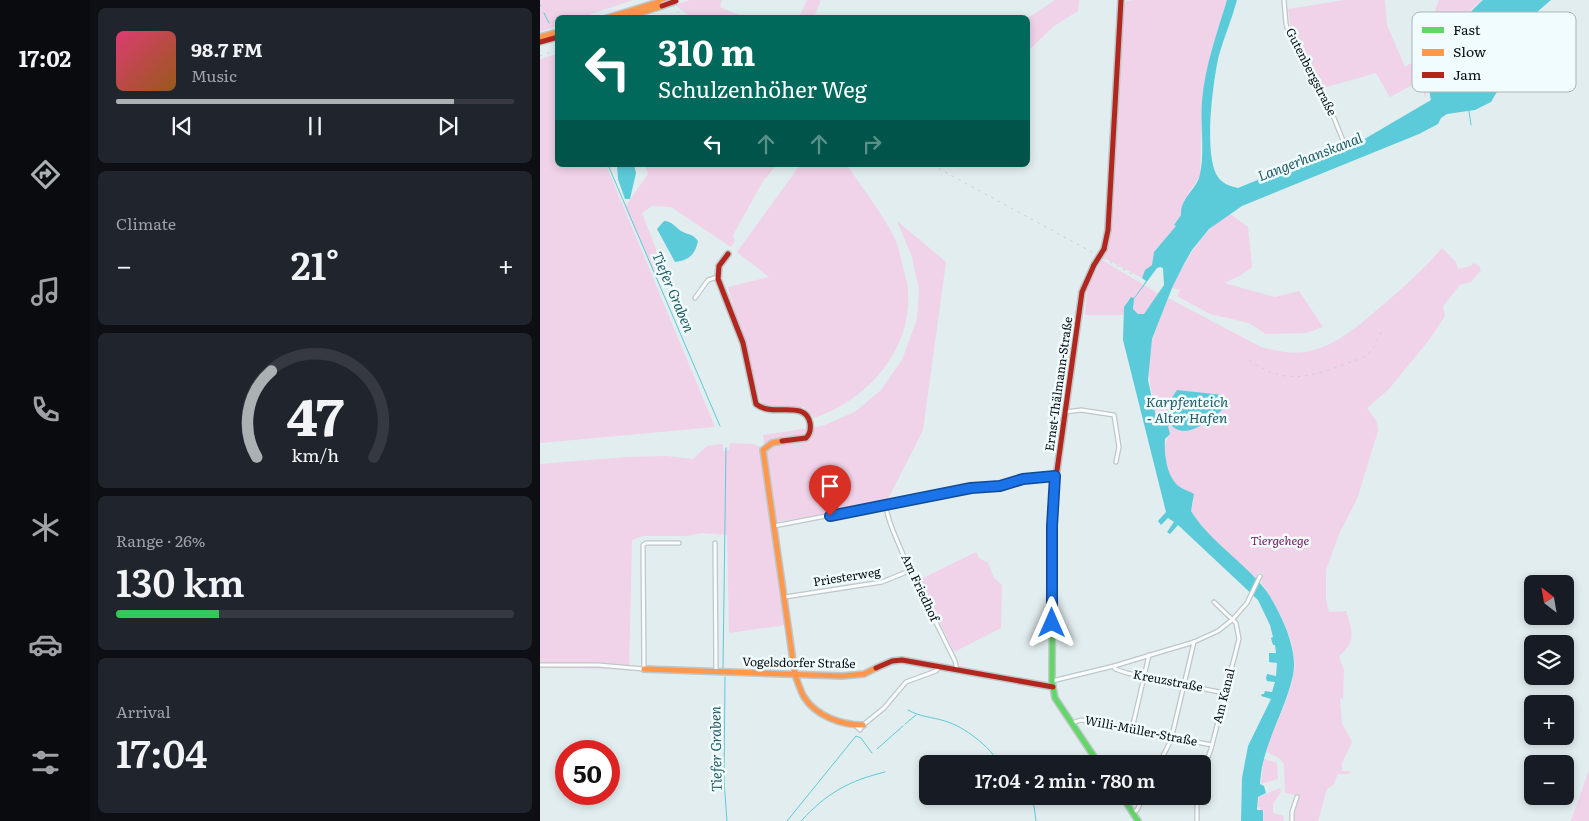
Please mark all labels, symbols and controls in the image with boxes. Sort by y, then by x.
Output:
legend [1412,12,1576,92]
text: Fast [1453,19,1481,39]
street label: Gutenbergstraße [1282,24,1342,119]
text: 310 m [658,25,755,77]
text: 98.7 FM [191,35,263,63]
icon: left [575,35,640,100]
text: 17:02 [19,41,71,74]
text: Slow [1453,41,1486,61]
text: Music [191,63,237,87]
text: Jam [1453,64,1482,84]
text: Schulzenhöher Weg [658,72,867,105]
icon: previous [168,112,196,140]
icon: pause [301,112,329,140]
icon: next [434,112,462,140]
water label: Langerhanskanal [1254,127,1365,185]
icon: left [699,130,727,158]
icon: ahead [752,130,780,158]
icon: ahead [805,130,833,158]
icon: right [858,130,886,158]
icon: directions [28,157,63,192]
text: Climate [116,211,176,235]
text: 21° [291,235,339,292]
text: − [116,243,132,285]
text: + [498,243,514,285]
water label: Tiefer Graben [648,248,700,336]
icon: music [28,274,63,309]
street label: Ernst-Thälmann-Straße [1040,315,1076,452]
text: 47 [286,375,344,452]
water label: Karpfenteich - Alter Hafen [1146,391,1229,427]
icon: phone [28,392,63,427]
text: km/h [291,441,339,468]
pin [809,465,851,516]
icon: arrive [816,472,844,500]
icon: climate [28,510,63,545]
text: Range · 26% [116,528,205,552]
park label: Tiergehege [1251,531,1309,549]
street label: Am Friedhof [897,551,945,625]
text: 130 km [116,552,245,609]
street label: Priesterweg [812,562,882,590]
north arrow [1524,575,1574,625]
map controls [1524,575,1574,805]
position arrow [1025,596,1077,648]
icon: car [28,627,63,662]
button: layers [1524,635,1574,685]
street label: Vogelsdorfer Straße [742,652,856,672]
street label: Kreuzstraße [1132,664,1205,696]
street label: Am Kanal [1207,666,1239,725]
button: + [1524,695,1574,745]
text: Arrival [116,699,171,723]
water label: Tiefer Graben [704,705,726,792]
street label: Willi-Müller-Straße [1083,710,1199,750]
text: 17:04 [116,723,207,780]
speed limit sign: 50 [555,740,620,805]
icon: filters [28,745,63,780]
button: − [1524,755,1574,805]
text: 17:04 · 2 min · 780 m [975,766,1155,794]

